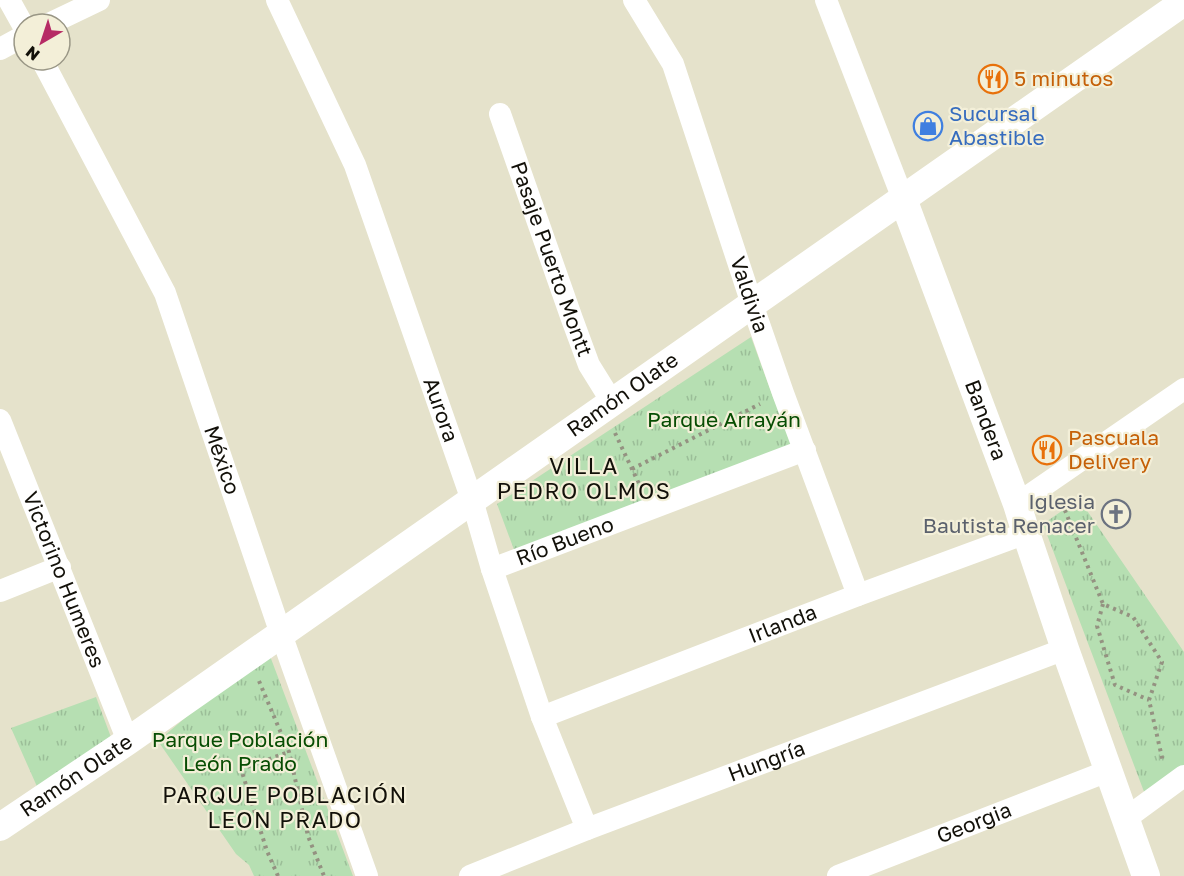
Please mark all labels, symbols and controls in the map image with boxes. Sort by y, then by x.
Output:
north arrow [12,12,72,72]
text: N [22,42,44,65]
restaurant icon: 5 minutos [977,63,1009,95]
place label: 5 minutos [1014,65,1113,91]
place label: Sucursal Abastible [949,100,1045,150]
shop icon: Sucursal Abastible [912,110,944,142]
street label: Pasaje Puerto Montt [506,158,599,360]
street label: Valdivia [725,253,775,336]
street label: Ramón Olate [561,346,683,442]
street label: Aurora [418,374,465,445]
street label: Bandera [960,376,1013,464]
park label: Parque Arrayán [647,406,801,432]
street label: México [199,422,247,498]
place label: Pascuala Delivery [1068,424,1159,474]
restaurant icon: Pascuala Delivery [1031,434,1063,466]
district label: VILLA PEDRO OLMOS [497,452,671,504]
street label: Victorino Humeres [18,487,111,671]
place label: Iglesia Bautista Renacer [923,488,1095,538]
church icon: Iglesia Bautista Renacer [1100,498,1132,530]
street label: Río Bueno [512,510,617,571]
street label: Irlanda [744,598,820,648]
park label: Parque Población León Prado [152,726,328,776]
street label: Ramón Olate [15,728,137,822]
street label: Hungría [724,734,808,787]
district label: PARQUE POBLACIÓN LEON PRADO [162,781,408,833]
street label: Georgia [933,796,1015,848]

